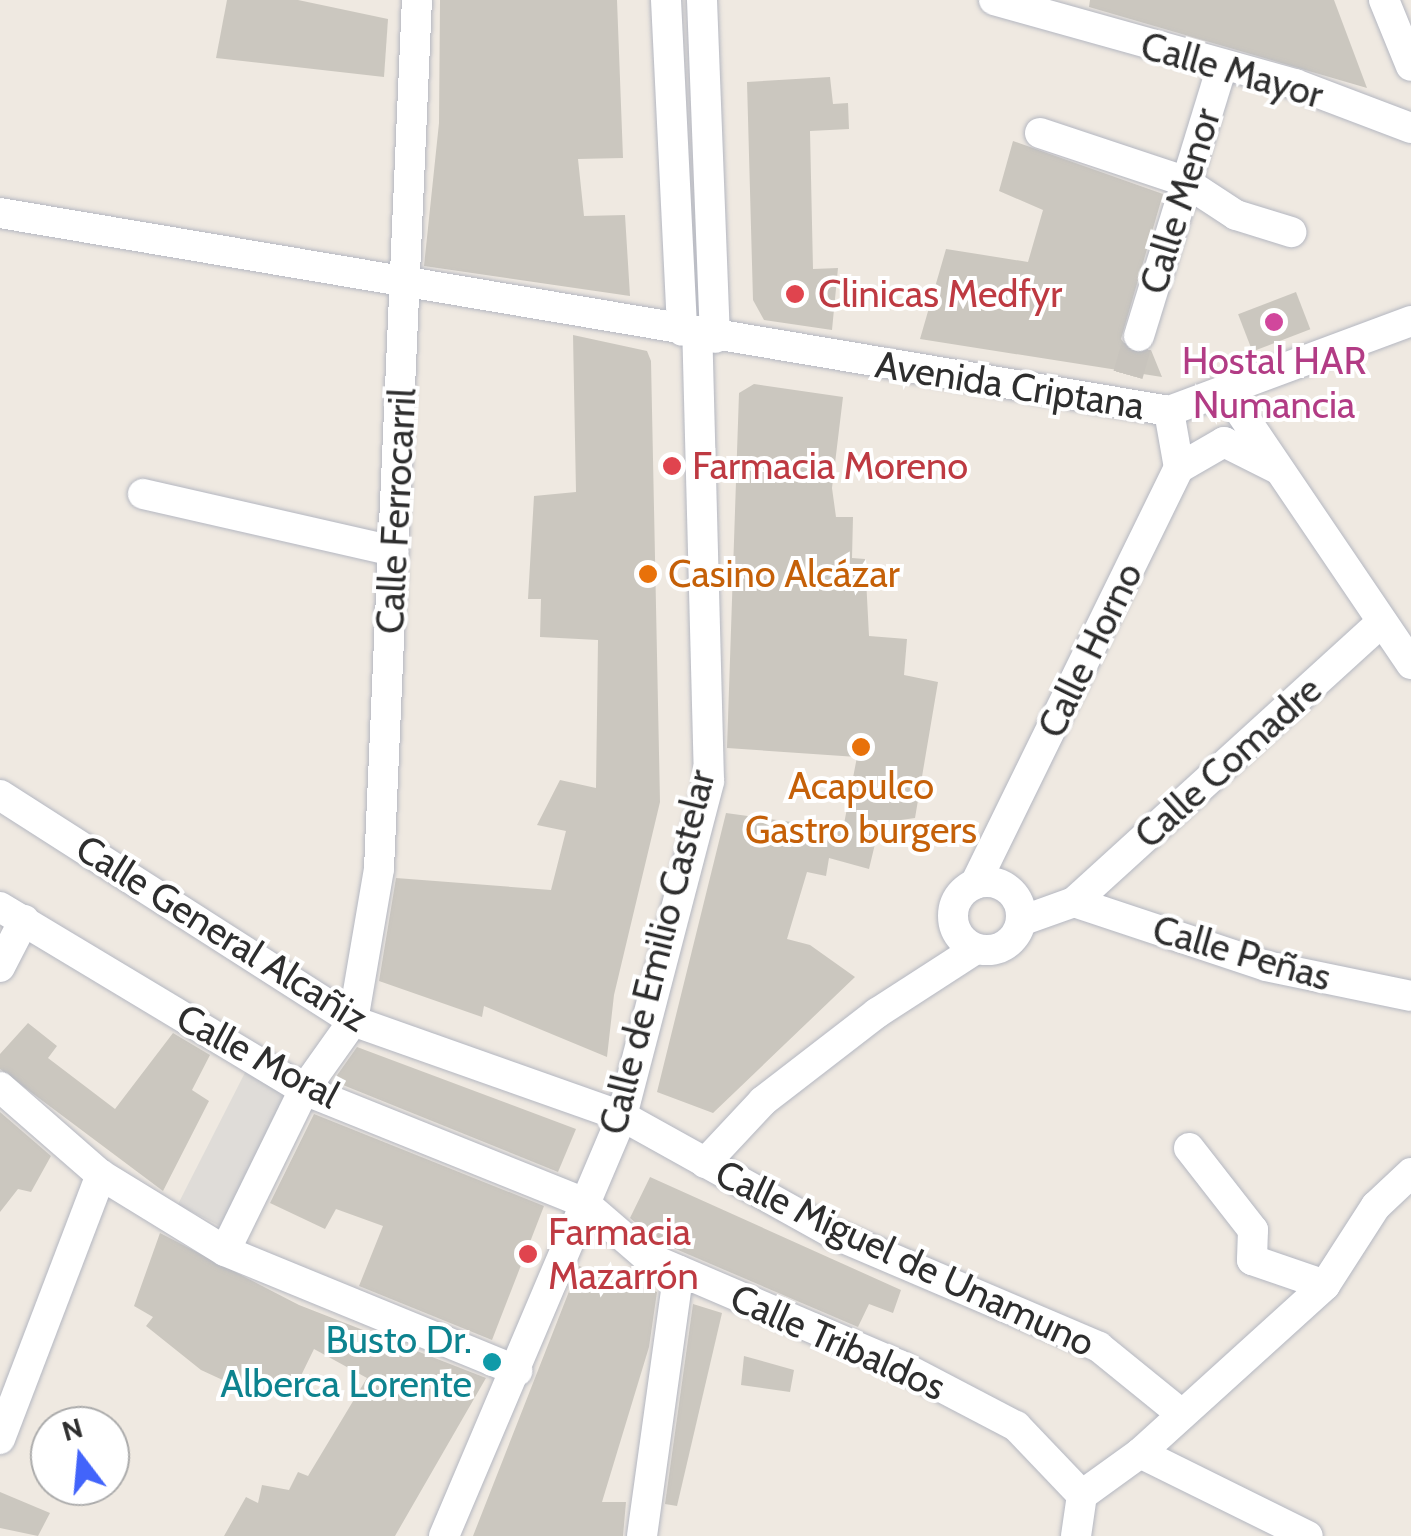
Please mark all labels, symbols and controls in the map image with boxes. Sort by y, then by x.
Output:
street label: Calle Mayor [1136,22,1328,118]
street label: Calle Menor [1130,103,1230,299]
place label: Clinicas Medfyr [818,271,1062,317]
marker: Clinicas Medfyr [782,281,808,307]
marker: Hostal HAR Numancia [1263,311,1285,333]
place label: Hostal HAR Numancia [1182,338,1366,428]
street label: Avenida Criptana [872,341,1148,429]
street label: Calle Ferrocarril [367,387,425,635]
place label: Farmacia Moreno [692,443,968,489]
marker: Farmacia Moreno [661,455,683,477]
place label: Casino Alcázar [668,551,900,597]
street label: Calle Horno [1028,555,1152,745]
marker: Casino Alcázar [637,563,659,585]
street label: Calle Comadre [1125,666,1331,858]
marker: Acapulco Gastro burgers [850,736,872,758]
place label: Acapulco Gastro burgers [745,763,977,852]
street label: Calle de Emilio Castelar [590,765,724,1139]
street label: Calle General Alcañiz [68,825,376,1041]
street label: Calle Peñas [1148,906,1336,1000]
street label: Calle Moral [169,994,347,1118]
street label: Calle Miguel de Unamuno [708,1150,1102,1366]
place label: Farmacia Mazarrón [548,1209,699,1298]
marker: Farmacia Mazarrón [517,1243,539,1265]
street label: Calle Tribaldos [724,1274,952,1410]
place label: Busto Dr. Alberca Lorente [220,1317,472,1406]
marker: Busto Dr. Alberca Lorente [481,1351,503,1373]
north arrow [30,1406,130,1506]
text: N [58,1410,86,1448]

